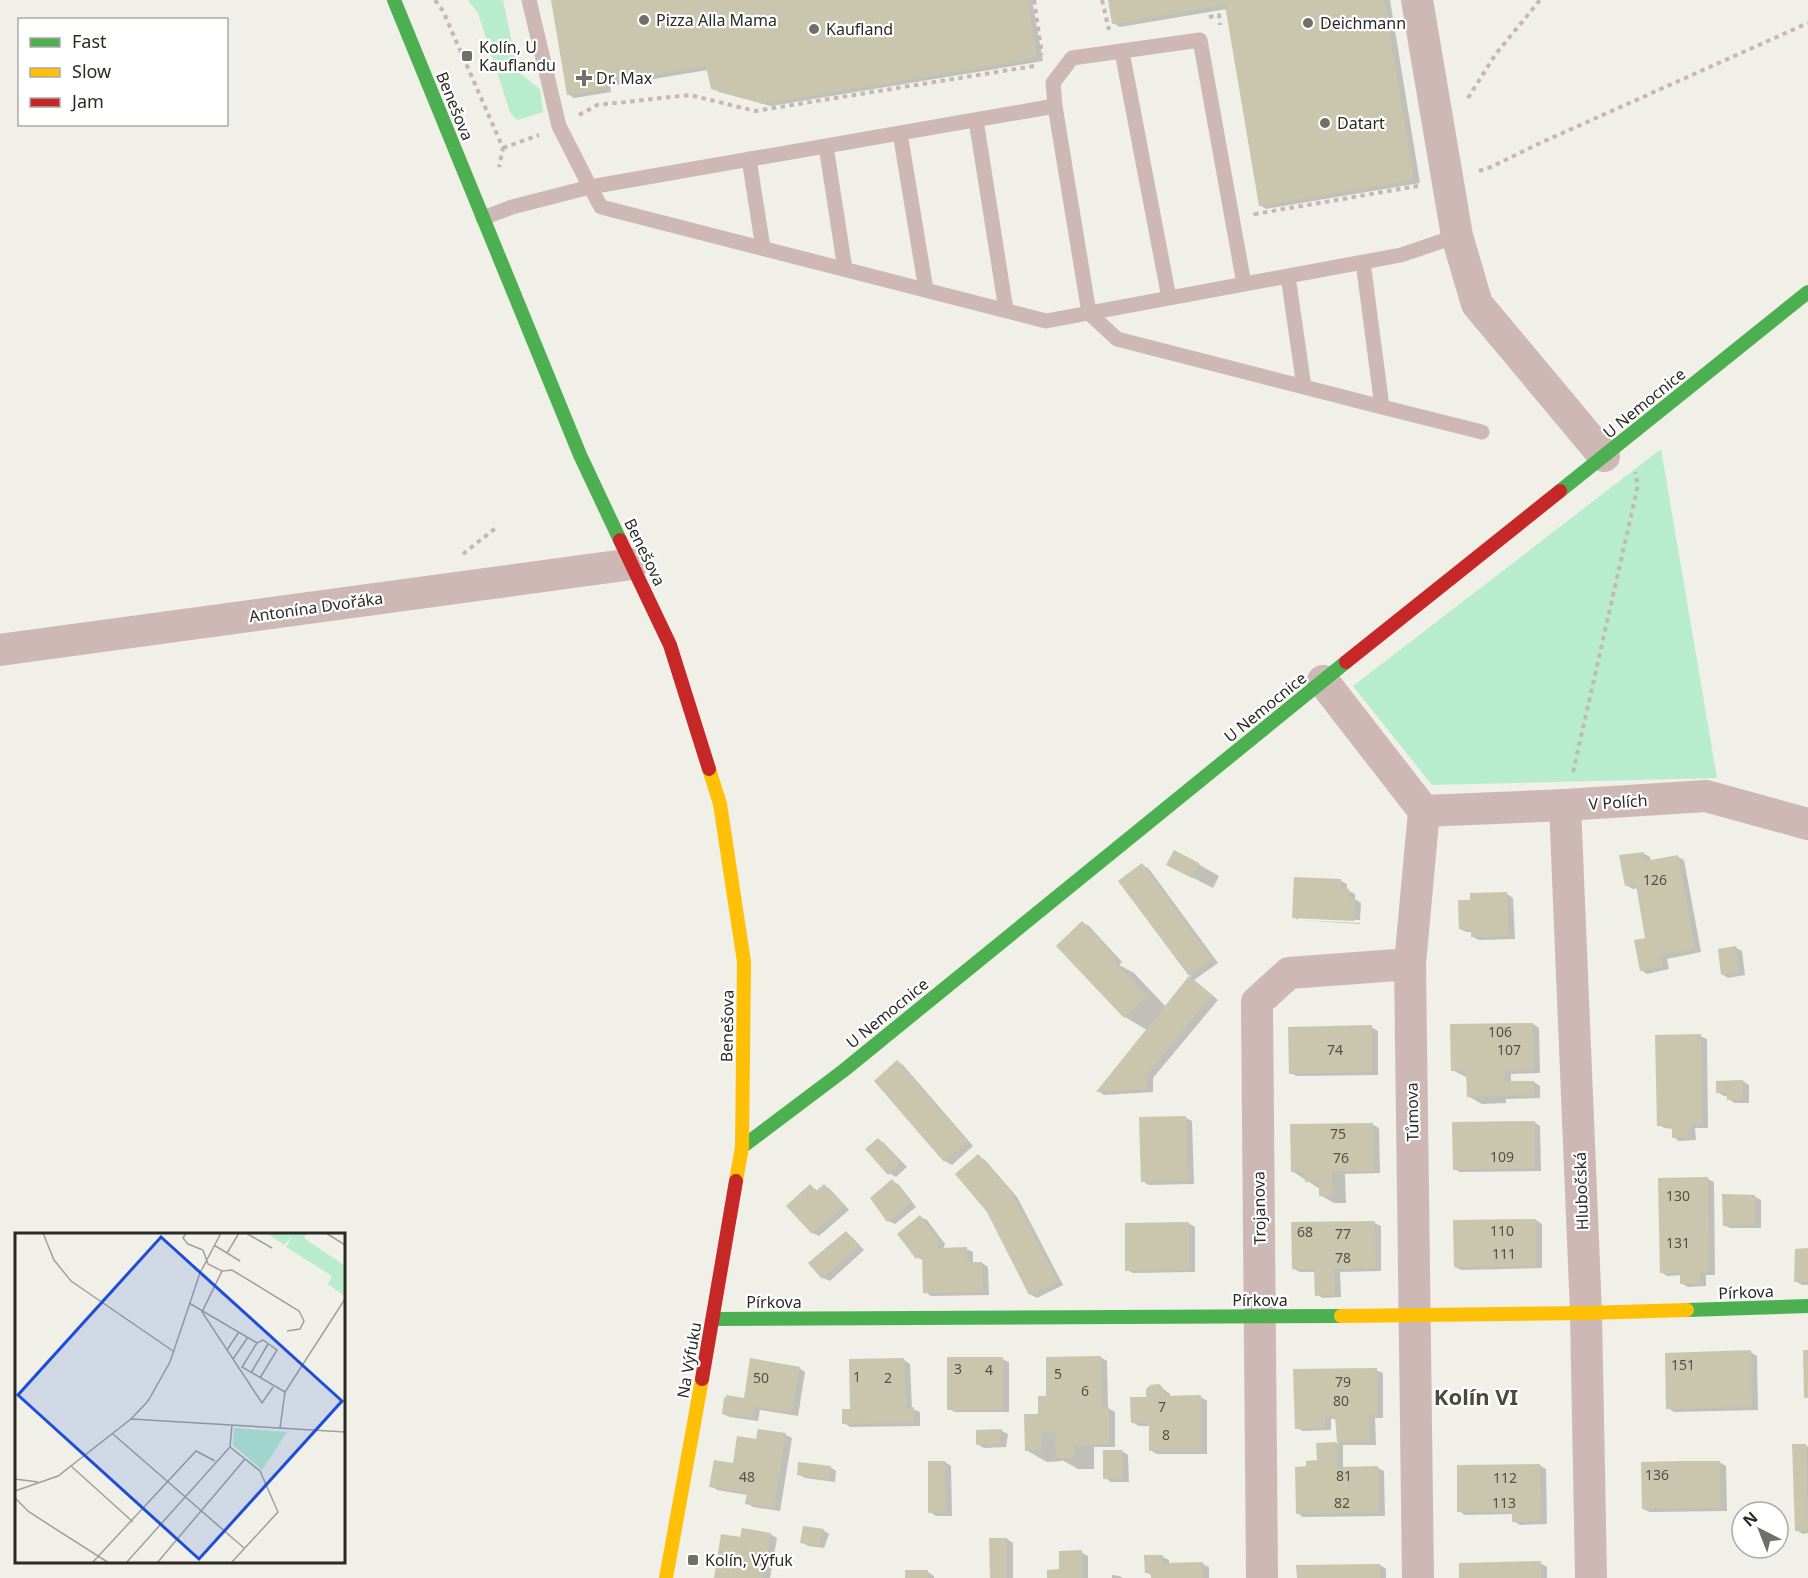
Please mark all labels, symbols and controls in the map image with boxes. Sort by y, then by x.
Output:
place label: Pizza Alla Mama [656,9,777,31]
place label: Deichmann [1320,12,1406,34]
marker: Pizza Alla Mama [637,13,651,27]
marker: Deichmann [1301,16,1315,30]
legend [18,18,228,126]
place label: Kaufland [826,18,893,40]
marker: Kaufland [807,22,821,36]
text: Fast [72,29,107,53]
place label: Kolín, U Kauflandu [479,36,556,76]
marker: Kolín, U Kauflandu [460,49,474,63]
text: Slow [72,59,111,83]
place label: Dr. Max [596,67,653,89]
street label: Benešova [431,68,479,144]
marker: Dr. Max [577,71,591,85]
text: Jam [70,89,104,113]
place label: Datart [1337,112,1385,134]
marker: Datart [1318,116,1332,130]
street label: U Nemocnice [1598,363,1690,443]
street label: Benešova [619,515,671,589]
street label: Antonína Dvořáka [248,587,384,627]
street label: U Nemocnice [1219,667,1311,747]
street label: V Polích [1588,789,1648,815]
house number: 126 [1643,870,1667,889]
street label: U Nemocnice [841,973,933,1053]
street label: Benešova [715,990,739,1062]
house number: 106 [1488,1022,1512,1041]
house number: 74 [1327,1040,1343,1059]
house number: 107 [1497,1040,1521,1059]
street label: Tůmova [1400,1082,1424,1142]
house number: 75 [1330,1124,1346,1143]
house number: 109 [1490,1147,1514,1166]
house number: 76 [1333,1148,1349,1167]
street label: Hlubočská [1569,1152,1593,1230]
street label: Trojanova [1247,1171,1271,1245]
house number: 130 [1666,1186,1690,1205]
house number: 110 [1490,1221,1514,1240]
house number: 68 [1297,1222,1313,1241]
house number: 77 [1335,1224,1351,1243]
inset map [15,1233,345,1563]
house number: 131 [1666,1233,1690,1252]
house number: 111 [1492,1244,1516,1263]
house number: 78 [1335,1248,1351,1267]
street label: Pírkova [1718,1280,1774,1304]
street label: Pírkova [1232,1289,1288,1311]
street label: Pírkova [746,1291,802,1313]
street label: Na Výfuku [671,1320,707,1400]
house number: 151 [1671,1355,1695,1374]
house number: 3 [954,1359,962,1378]
house number: 4 [985,1360,993,1379]
house number: 5 [1054,1364,1062,1383]
house number: 1 [853,1367,861,1386]
house number: 50 [753,1368,769,1387]
house number: 2 [884,1368,892,1387]
house number: 79 [1335,1372,1351,1391]
house number: 6 [1081,1381,1089,1400]
district label: Kolín VI [1434,1381,1518,1411]
house number: 80 [1333,1391,1349,1410]
house number: 7 [1158,1397,1166,1416]
house number: 8 [1162,1425,1170,1444]
house number: 136 [1645,1465,1669,1484]
house number: 81 [1336,1466,1352,1485]
house number: 48 [739,1467,755,1486]
house number: 112 [1493,1468,1517,1487]
house number: 82 [1334,1493,1350,1512]
house number: 113 [1492,1493,1516,1512]
north arrow [1730,1500,1790,1560]
text: N [1738,1506,1762,1531]
place label: Kolín, Výfuk [705,1549,793,1571]
marker: Kolín, Výfuk [686,1553,700,1567]

